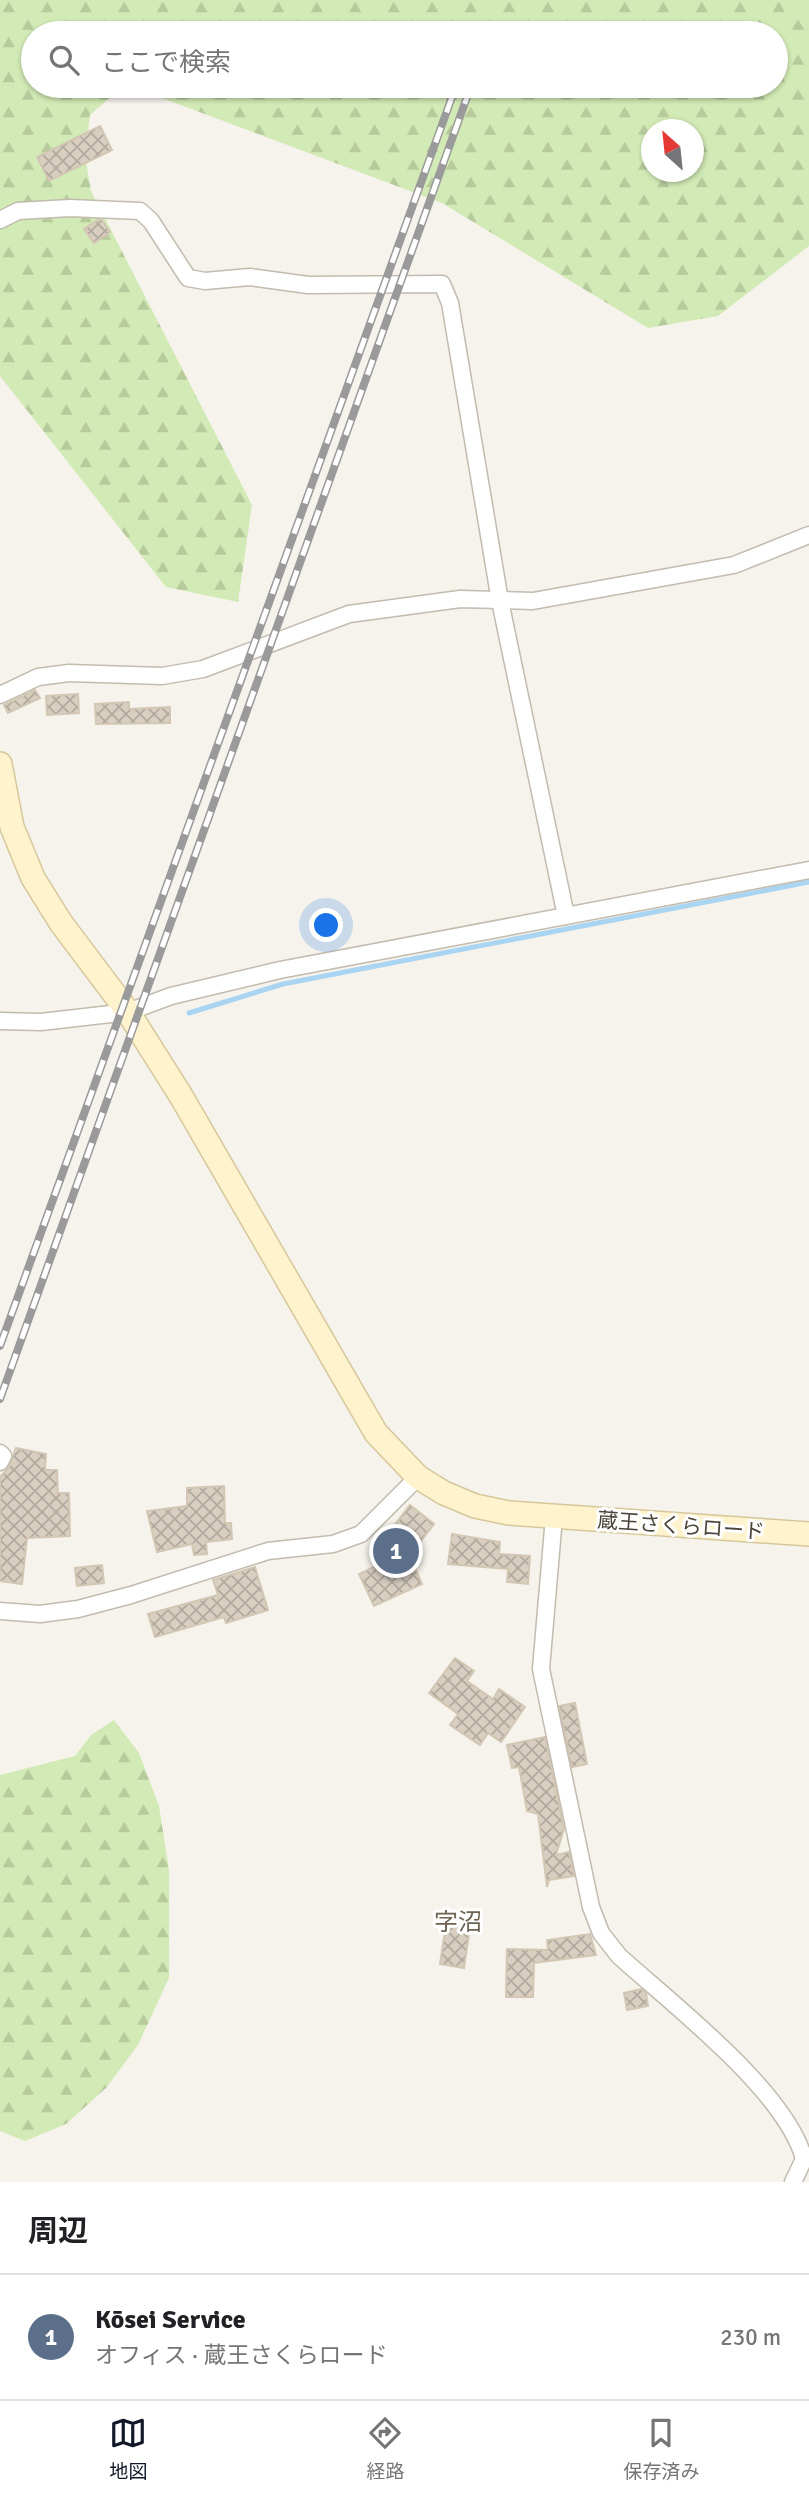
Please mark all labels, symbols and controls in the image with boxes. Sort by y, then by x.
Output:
search box [21,21,788,98]
icon: search [45,41,83,79]
text: ここで検索 [101,47,231,79]
north arrow [641,119,704,182]
your location [309,908,343,942]
street label: 蔵王さくらロード [596,1507,766,1545]
pin: 1 [373,1525,419,1577]
district label: 字沼 [434,1907,482,1937]
text: 周辺 [28,2213,88,2250]
text: Kōsei Service [95,2304,246,2336]
text: 1 [45,2323,57,2352]
text: 230 m [720,2323,781,2352]
text: オフィス · 蔵王さくらロード [95,2341,388,2370]
tab: 地図 [109,2414,148,2484]
tab: 経路 [366,2414,405,2484]
tab: 保存済み [623,2414,700,2484]

